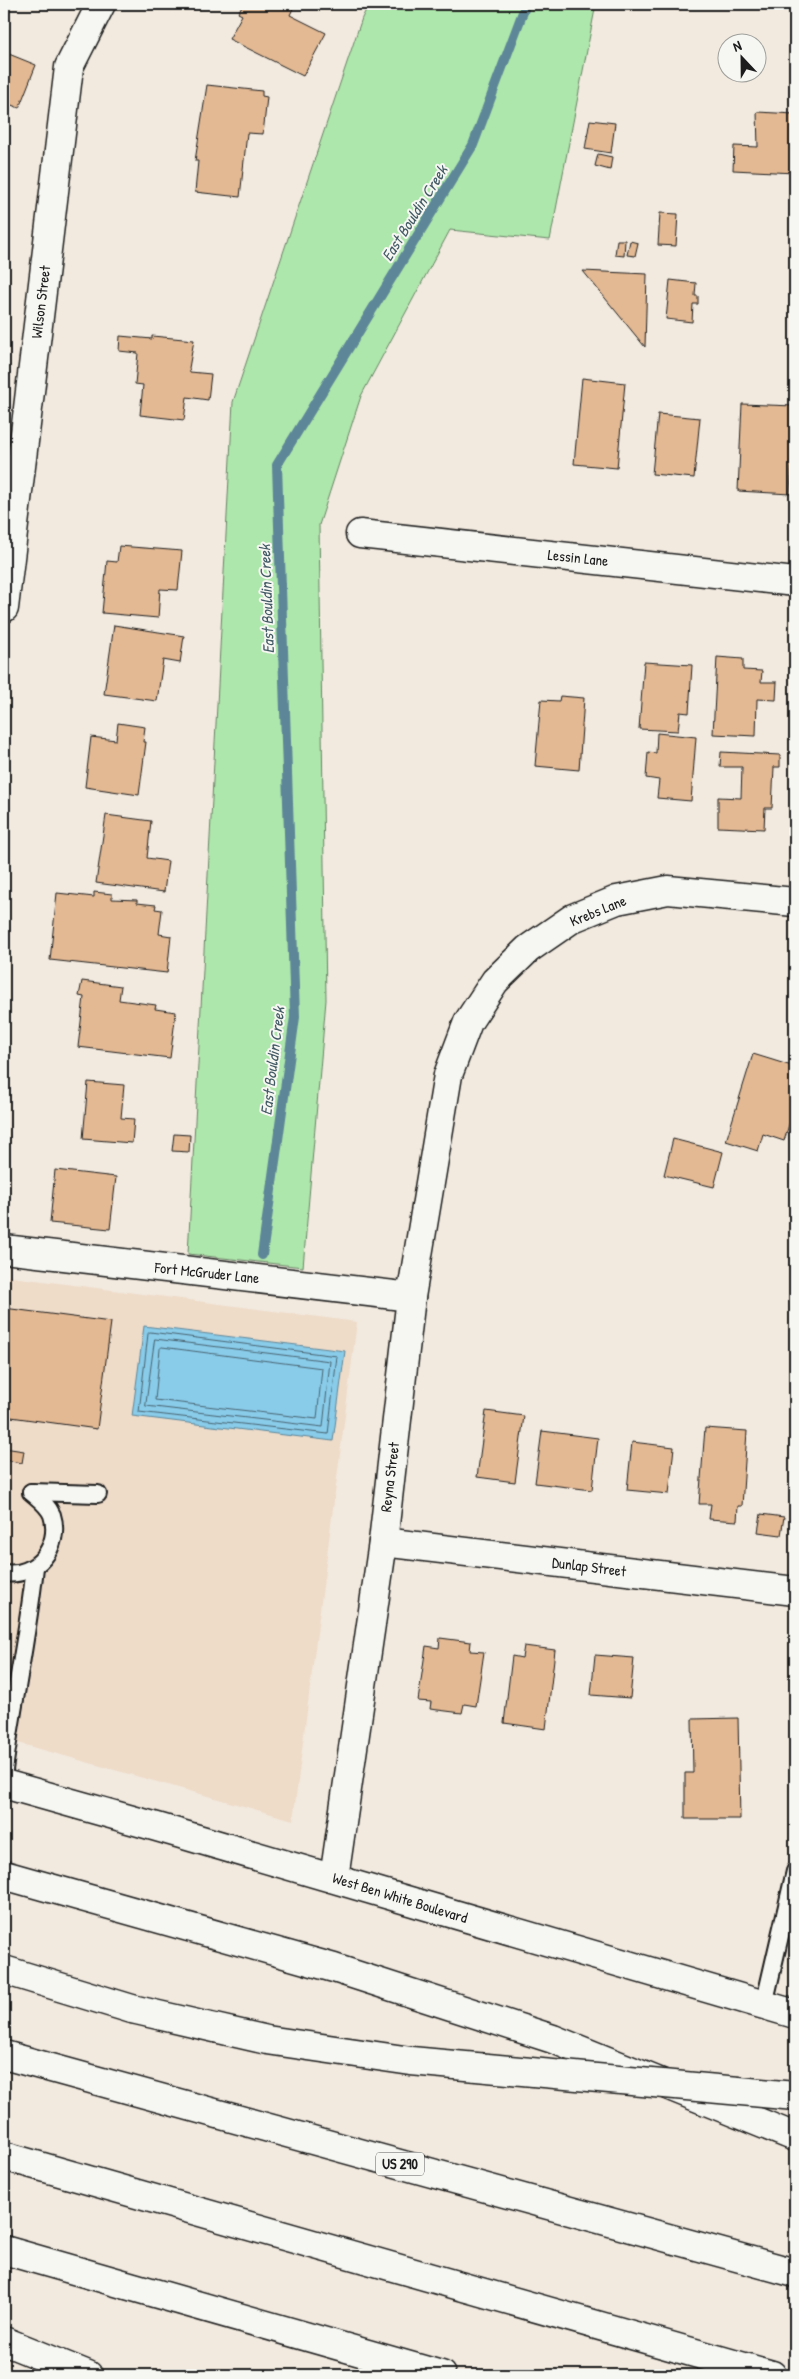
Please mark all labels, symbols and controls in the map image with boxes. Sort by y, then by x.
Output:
north arrow [716,32,766,82]
text: N [730,35,744,56]
water label: East Bouldin Creek [376,160,453,265]
street label: Wilson Street [26,263,56,340]
water label: East Bouldin Creek [253,543,279,654]
street label: Lessin Lane [547,544,609,571]
street label: Krebs Lane [566,890,629,931]
water label: East Bouldin Creek [254,1004,290,1116]
street label: Fort McGruder Lane [153,1256,260,1288]
street label: Reyna Street [375,1440,404,1513]
street label: Dunlap Street [551,1552,628,1582]
street label: West Ben White Boulevard [330,1867,470,1928]
road number: US 290 [376,2152,424,2176]

